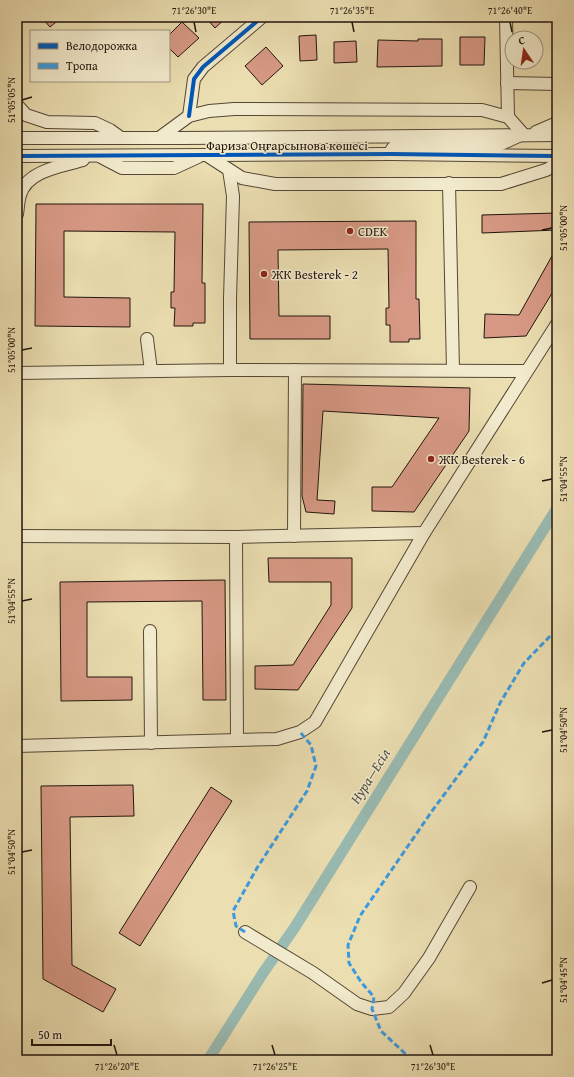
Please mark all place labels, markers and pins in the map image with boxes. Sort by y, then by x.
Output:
place label: CDEK [358,222,388,241]
marker: CDEK [345,226,355,236]
place label: ЖК Besterek - 2 [271,265,358,284]
marker: ЖК Besterek - 2 [259,269,269,279]
place label: ЖК Besterek - 6 [438,450,525,469]
marker: ЖК Besterek - 6 [426,454,436,464]

